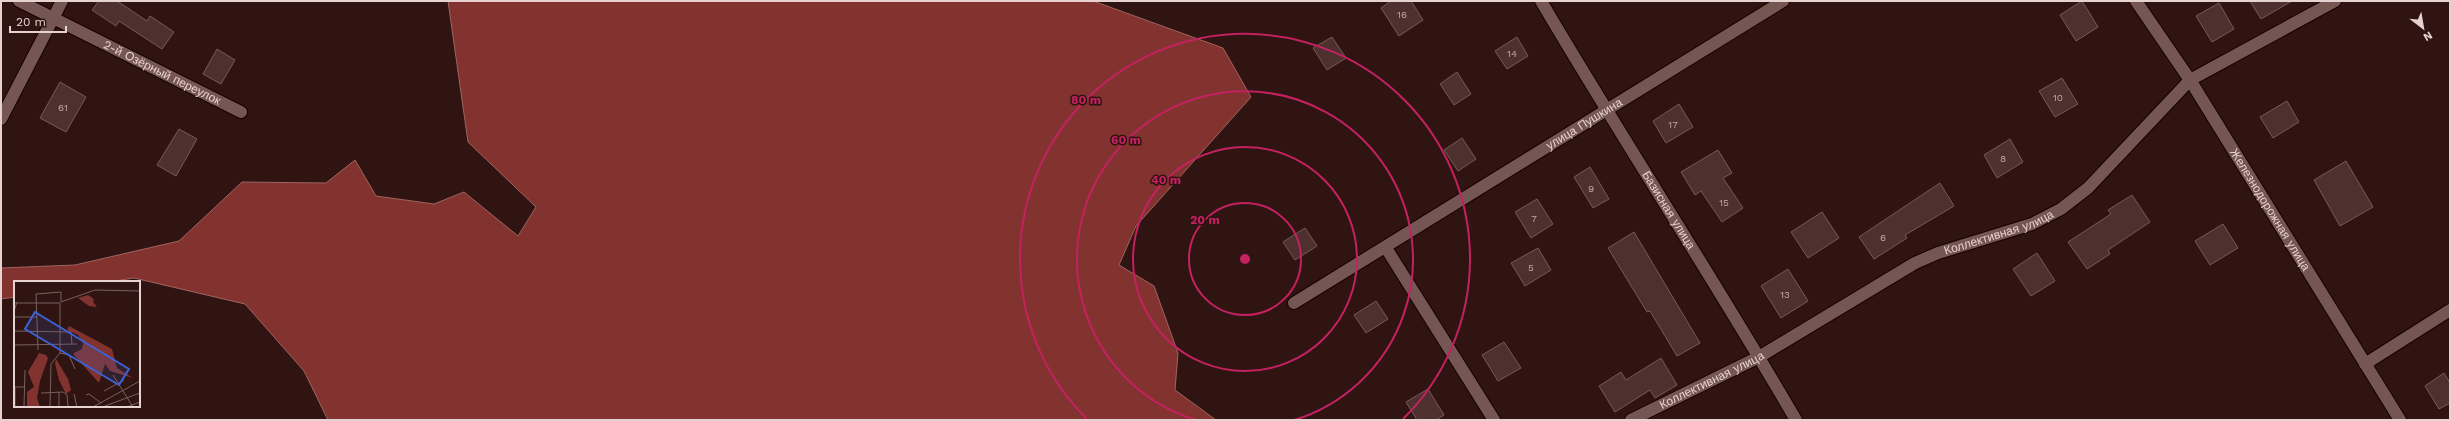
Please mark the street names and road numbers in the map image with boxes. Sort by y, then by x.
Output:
street label: 2-й Озёрный переулок [101,37,224,108]
street label: улица Пушкина [1544,95,1625,153]
street label: Железнодорожная улица [2227,146,2313,274]
street label: Базисная улица [1639,168,1698,252]
street label: Коллективная улица [1942,207,2056,258]
street label: Коллективная улица [1657,348,1767,412]

